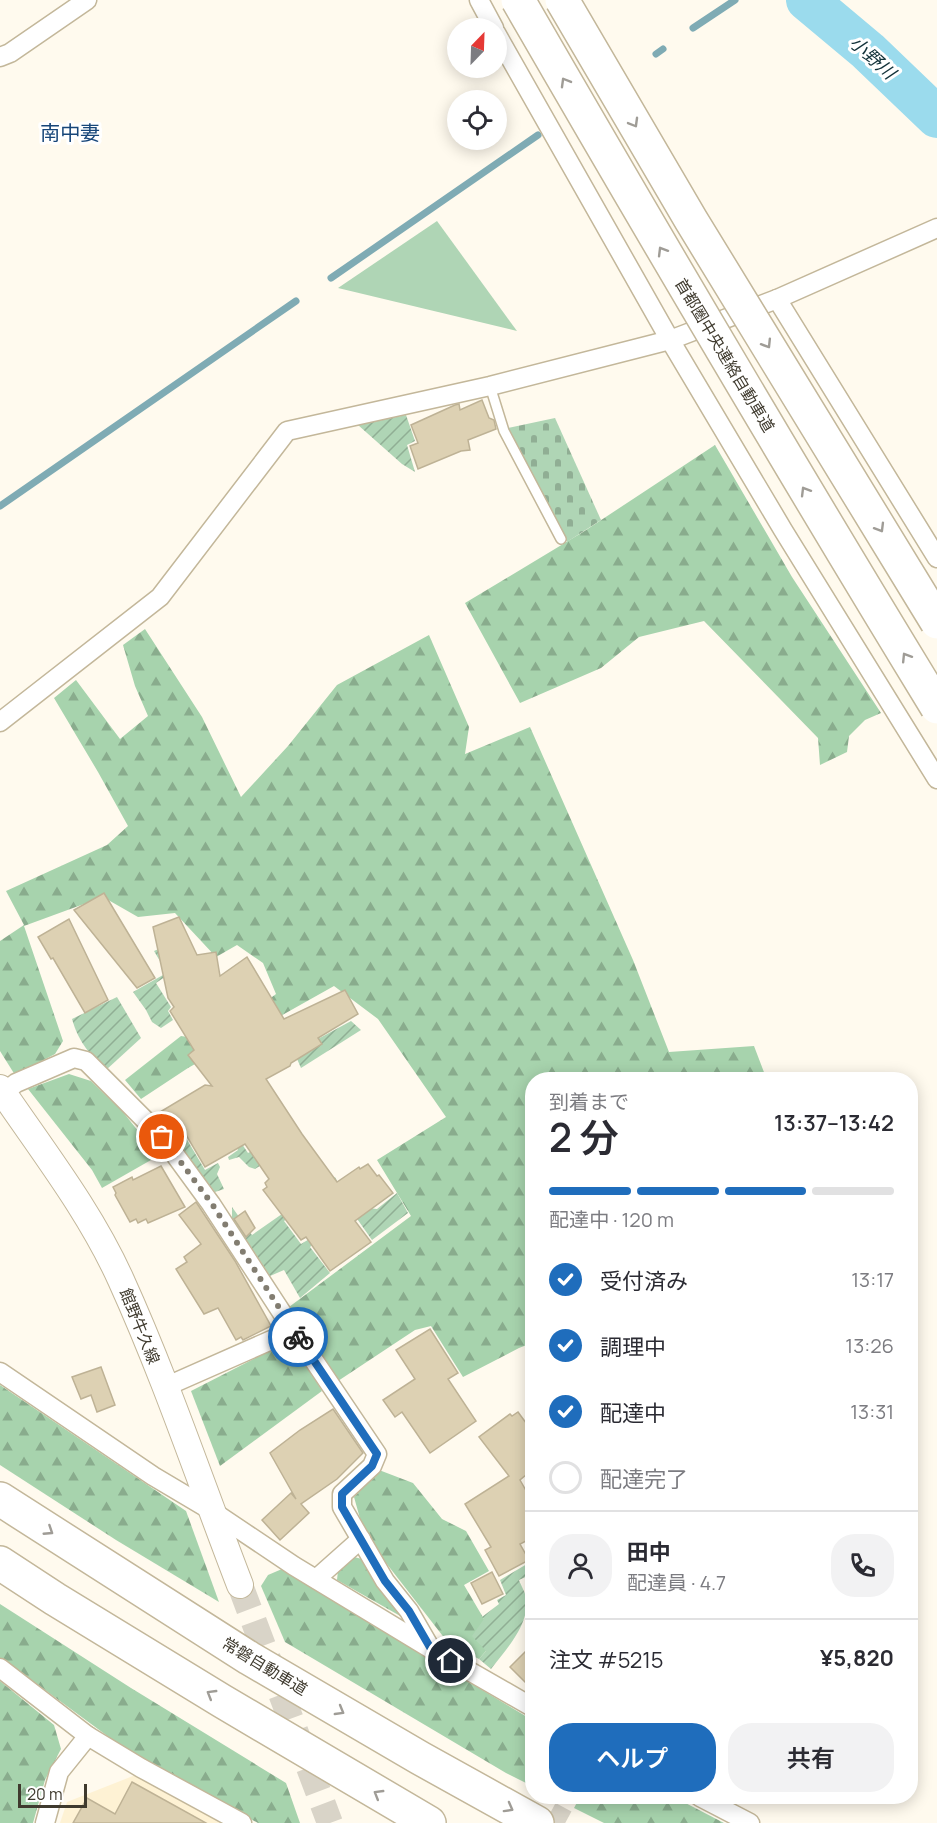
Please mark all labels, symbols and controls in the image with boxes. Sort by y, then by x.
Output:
north arrow [447,18,507,78]
map controls [447,18,507,150]
water label: 小野川 [845,30,903,85]
one-way arrow [561,78,572,88]
button: locate [447,90,507,150]
one-way arrow [627,117,639,127]
district label: 南中妻 [40,119,100,146]
one-way arrow [658,247,670,257]
street label: 首都圏中央連絡自動車道 [670,274,780,436]
one-way arrow [760,338,772,348]
one-way arrow [801,487,812,497]
one-way arrow [873,522,885,532]
one-way arrow [902,653,914,663]
text: 到着まで [549,1088,629,1115]
text: 13:37–13:42 [774,1108,894,1138]
text: 2 分 [549,1110,619,1164]
pin [136,1111,187,1162]
icon: bag [145,1120,178,1153]
text: 配達中 · 120 m [549,1206,674,1233]
icon: check [549,1263,582,1296]
text: 受付済み [600,1266,688,1296]
text: 13:17 [851,1266,894,1293]
street label: 館野牛久線 [115,1285,165,1367]
courier [268,1307,328,1367]
icon: bike [282,1321,315,1354]
icon: check [549,1329,582,1362]
text: 調理中 [600,1332,666,1362]
text: 13:26 [845,1332,894,1359]
icon: check [549,1395,582,1428]
text: 配達中 [600,1398,666,1428]
text: 13:31 [850,1398,894,1425]
text: 配達完了 [600,1464,688,1494]
one-way arrow [42,1524,53,1535]
button: person [549,1534,612,1597]
button: phone [831,1534,894,1597]
text: 田中 [627,1537,671,1567]
text: 配達員 · 4.7 [627,1569,726,1596]
street label: 常磐自動車道 [218,1632,312,1700]
pin [425,1635,476,1686]
text: ¥5,820 [820,1643,894,1673]
icon: home [434,1644,467,1677]
text: 注文 #5215 [549,1645,664,1675]
one-way arrow [207,1690,217,1702]
one-way arrow [334,1704,344,1715]
button: ヘルプ [549,1723,716,1792]
button: 共有 [728,1723,894,1792]
scale bar [18,1781,87,1808]
text: 20 m [27,1783,63,1805]
one-way arrow [374,1790,384,1802]
one-way arrow [503,1801,513,1812]

